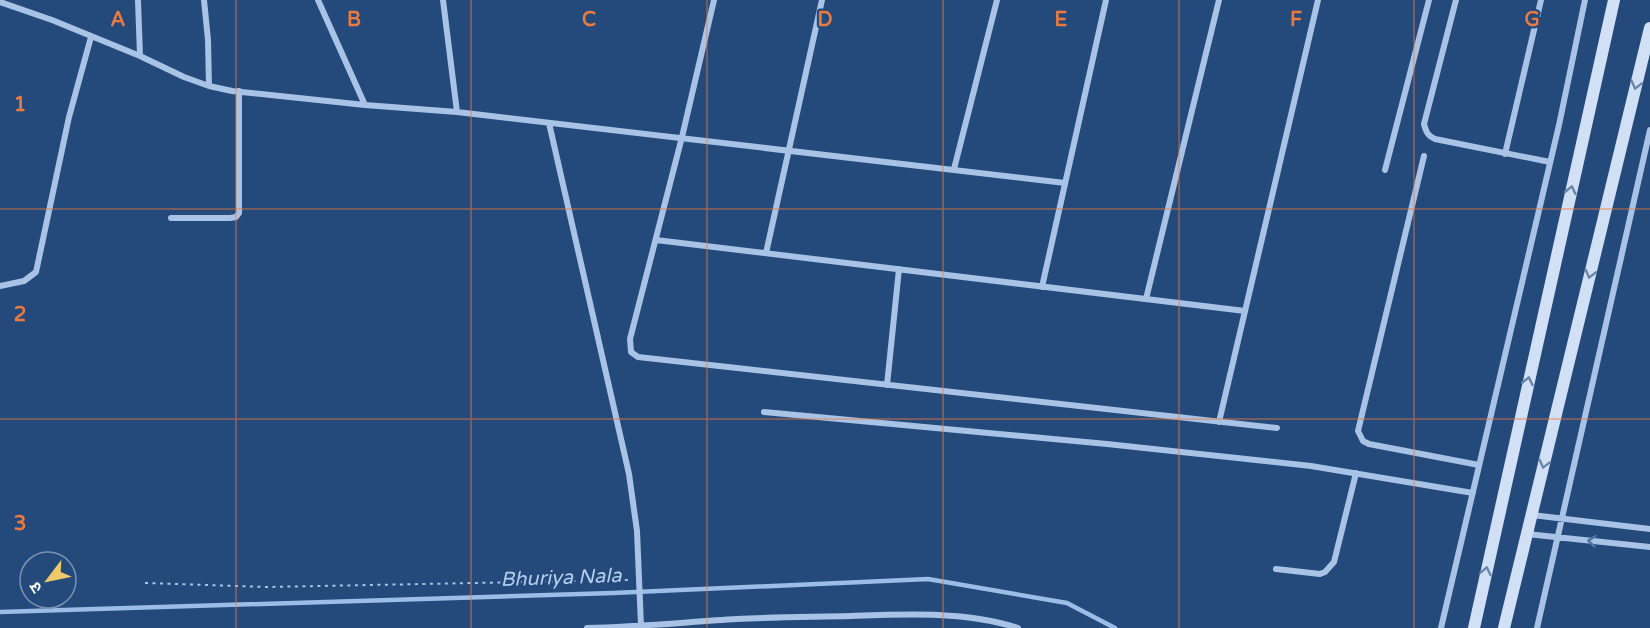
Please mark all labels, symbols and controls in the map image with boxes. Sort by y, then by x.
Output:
text: A [111,8,126,32]
text: B [347,8,361,32]
text: C [582,8,596,32]
text: D [817,8,833,32]
text: E [1055,8,1068,32]
text: F [1290,8,1302,32]
text: G [1524,8,1540,32]
one-way arrow [1631,80,1644,90]
text: 1 [14,93,26,117]
one-way arrow [1564,185,1577,195]
one-way arrow [1584,269,1597,279]
text: 2 [14,303,26,327]
one-way arrow [1521,376,1534,386]
one-way arrow [1538,459,1551,469]
text: 3 [14,512,26,536]
one-way arrow [1587,535,1596,548]
north arrow [18,550,78,610]
water label: Bhuriya Nala [500,564,623,592]
one-way arrow [1479,566,1492,576]
text: उ [25,578,47,597]

